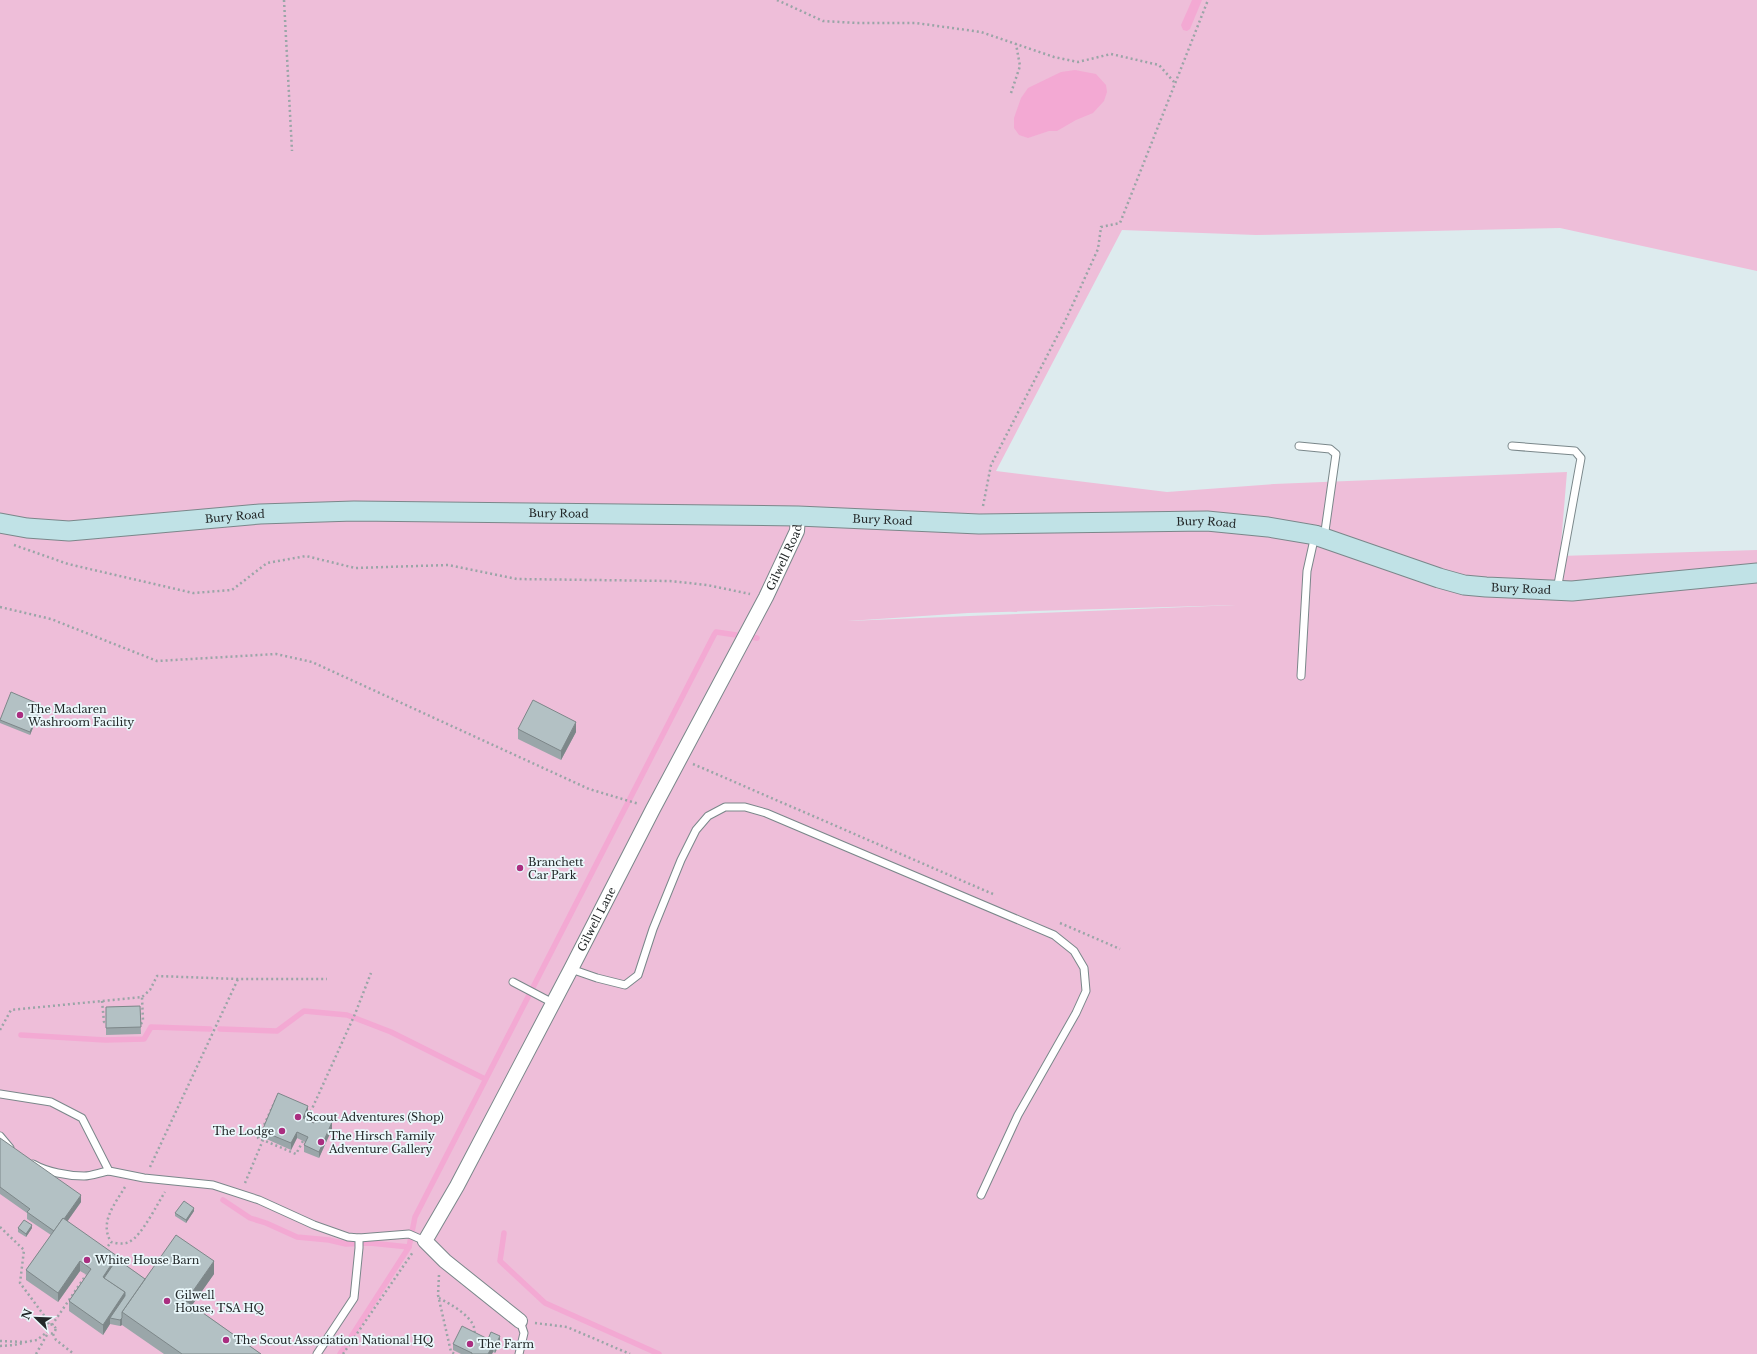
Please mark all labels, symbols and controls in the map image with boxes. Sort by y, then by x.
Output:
street label: Bury Road [528,506,589,521]
street label: Bury Road [204,507,266,526]
street label: Bury Road [852,511,913,528]
street label: Bury Road [1176,514,1238,531]
street label: Gilwell Road [763,523,804,593]
street label: Bury Road [1491,580,1552,597]
place label: The Maclaren Washroom Facility [27,702,134,729]
marker: The Maclaren Washroom Facility [15,710,25,720]
place label: Branchett Car Park [528,855,584,882]
marker: Branchett Car Park [515,863,525,873]
street label: Gilwell Lane [574,885,619,954]
place label: Scout Adventures (Shop) [306,1110,444,1124]
marker: Scout Adventures (Shop) [293,1112,303,1122]
place label: The Lodge [213,1124,274,1138]
marker: The Lodge [277,1126,287,1136]
place label: The Hirsch Family Adventure Gallery [328,1129,435,1156]
marker: The Hirsch Family Adventure Gallery [316,1137,326,1147]
place label: White House Barn [94,1253,200,1267]
marker: White House Barn [82,1255,92,1265]
place label: Gilwell House, TSA HQ [175,1288,265,1315]
marker: Gilwell House, TSA HQ [162,1296,172,1306]
north arrow [16,1298,56,1338]
text: N [18,1306,36,1322]
place label: The Scout Association National HQ [234,1333,434,1347]
marker: The Scout Association National HQ [221,1335,231,1345]
place label: The Farm [478,1337,534,1351]
marker: The Farm [465,1339,475,1349]

